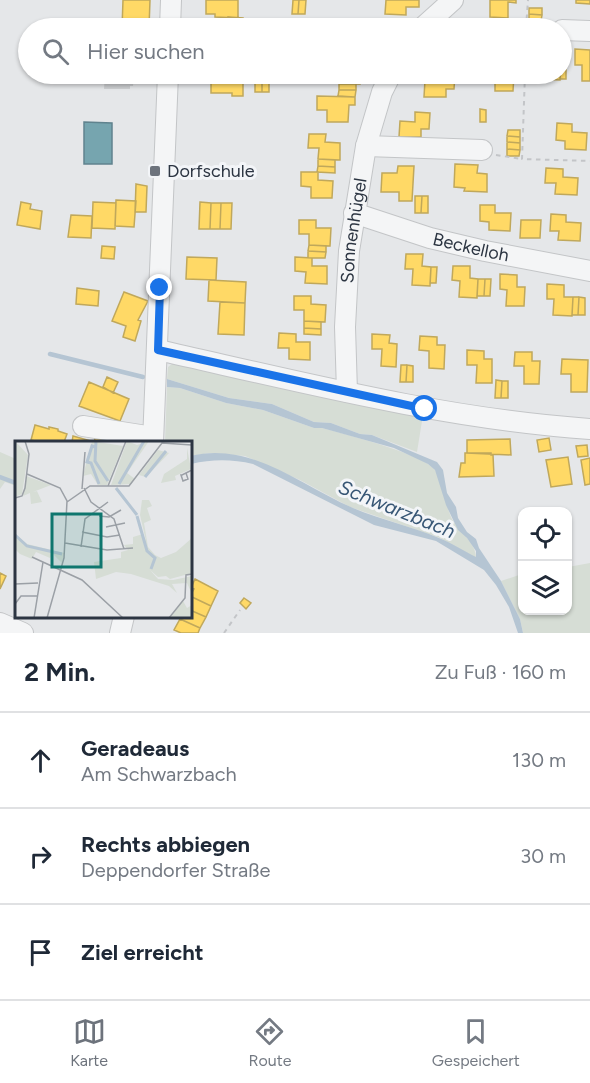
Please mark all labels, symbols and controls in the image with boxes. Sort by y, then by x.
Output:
search box [18,18,572,84]
icon: search [39,35,72,68]
text: Hier suchen [87,38,205,65]
place label: Dorfschule [167,160,255,182]
marker: Dorfschule [148,164,162,178]
street label: Sonnenhügel [336,176,372,284]
street label: Beckelloh [431,228,511,266]
route end [146,274,172,300]
route start [411,395,437,421]
inset map [15,441,192,618]
water label: Schwarzbach [335,475,459,543]
map controls [518,507,572,615]
button: locate [518,507,572,561]
button: layers [518,561,572,615]
text: 2 Min. [24,656,96,688]
text: Zu Fuß · 160 m [435,660,566,684]
text: Geradeaus [81,735,189,762]
icon: ahead [24,744,57,777]
text: 130 m [512,748,566,772]
text: Am Schwarzbach [81,762,237,786]
text: Rechts abbiegen [81,831,250,858]
icon: right [24,840,57,873]
text: 30 m [520,844,566,868]
text: Deppendorfer Straße [81,858,270,882]
icon: arrive [24,936,57,969]
text: Ziel erreicht [81,939,204,966]
tab: Karte [70,1015,108,1070]
tab: Route [248,1015,291,1070]
tab: Gespeichert [432,1015,520,1070]

